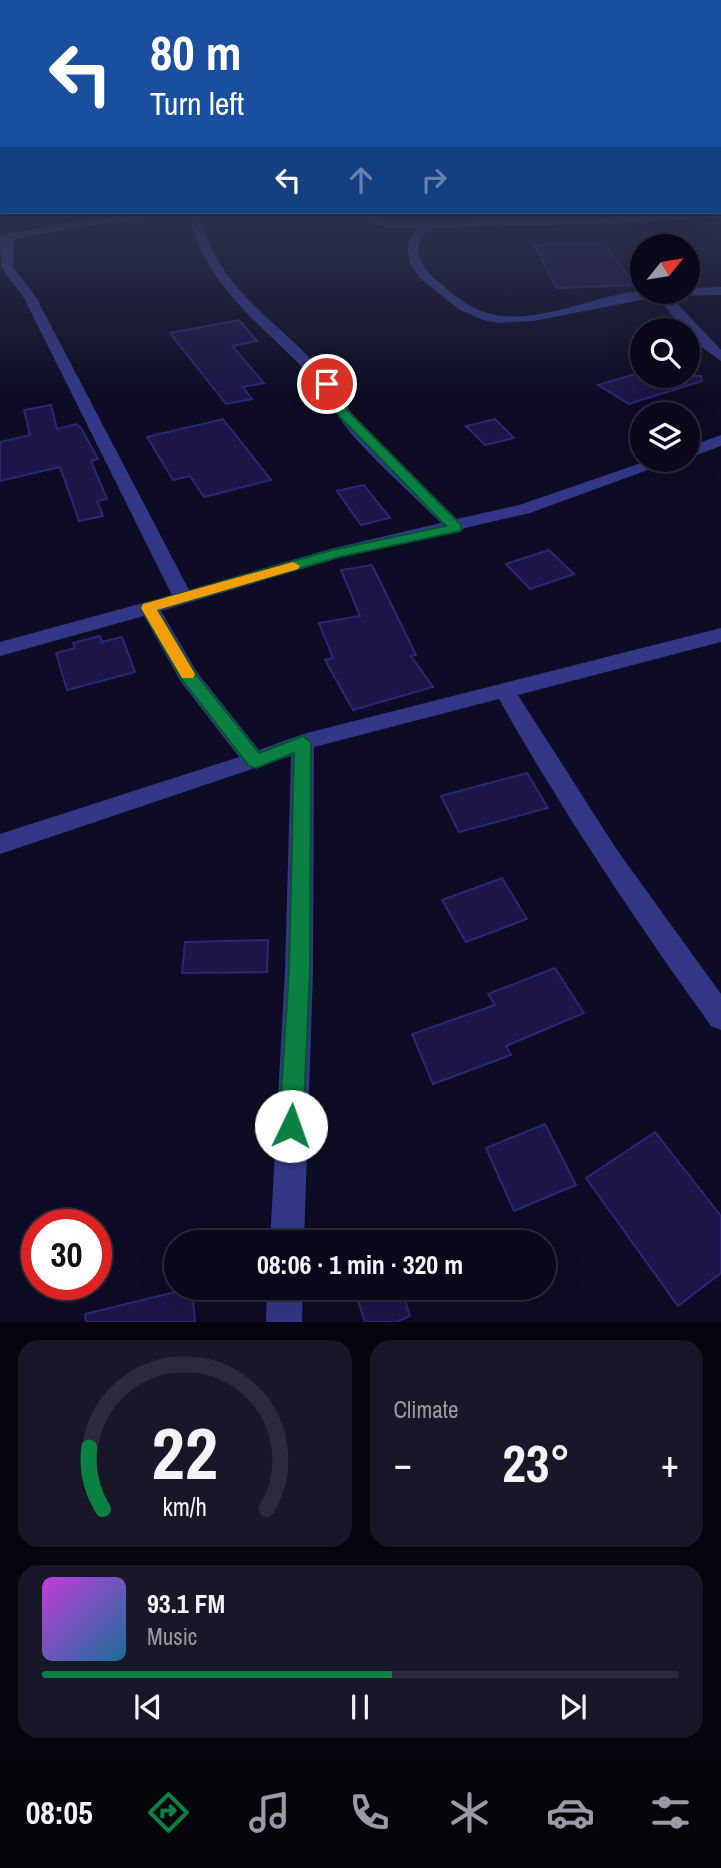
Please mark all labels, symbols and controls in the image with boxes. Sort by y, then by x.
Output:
text: 80 m [150,19,242,85]
icon: left [35,28,126,119]
text: Turn left [150,82,244,125]
icon: left [269,161,307,199]
icon: ahead [342,161,380,199]
icon: right [415,161,453,199]
north arrow [630,234,700,304]
map controls [630,234,700,472]
button: search [630,318,700,388]
pin [297,354,357,414]
icon: arrive [308,365,346,403]
button: layers [630,402,700,472]
position arrow [254,1089,328,1163]
speed limit sign: 30 [21,1209,112,1300]
text: 08:06 · 1 min · 320 m [257,1247,463,1282]
text: Climate [394,1394,458,1425]
text: 22 [152,1405,218,1503]
text: 23° [502,1428,570,1498]
text: − [394,1438,412,1489]
text: + [661,1438,679,1489]
text: km/h [163,1490,207,1524]
text: 93.1 FM [147,1586,225,1621]
text: Music [147,1621,197,1652]
icon: previous [129,1688,167,1726]
icon: pause [341,1688,379,1726]
icon: next [554,1688,592,1726]
icon: directions [144,1788,193,1837]
icon: music [245,1788,294,1837]
icon: phone [345,1788,394,1837]
icon: climate [445,1788,494,1837]
icon: car [546,1788,595,1837]
icon: filters [646,1788,695,1837]
text: 08:05 [26,1791,93,1834]

